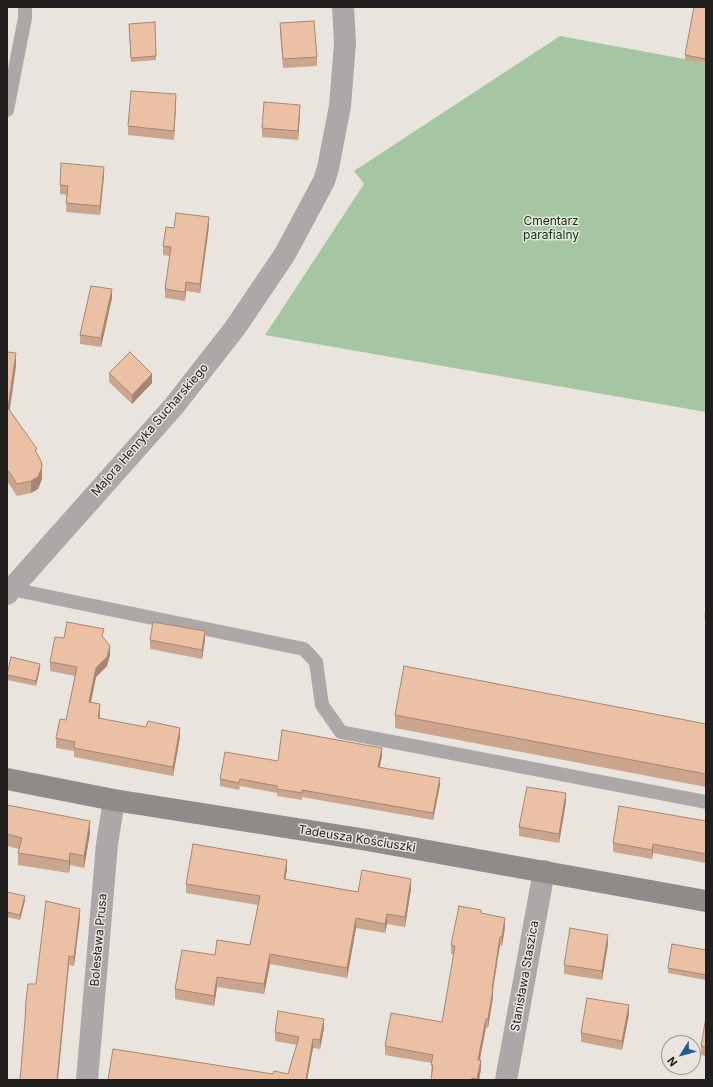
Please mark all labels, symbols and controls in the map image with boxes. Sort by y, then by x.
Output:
park label: Cmentarz parafialny [523,214,579,242]
street label: Majora Henryka Sucharskiego [89,361,211,499]
street label: Tadeusza Kościuszki [297,823,417,855]
street label: Bolesława Prusa [88,893,110,987]
street label: Stanisława Staszica [508,919,542,1033]
north arrow [661,1035,701,1075]
text: N [664,1054,680,1069]

